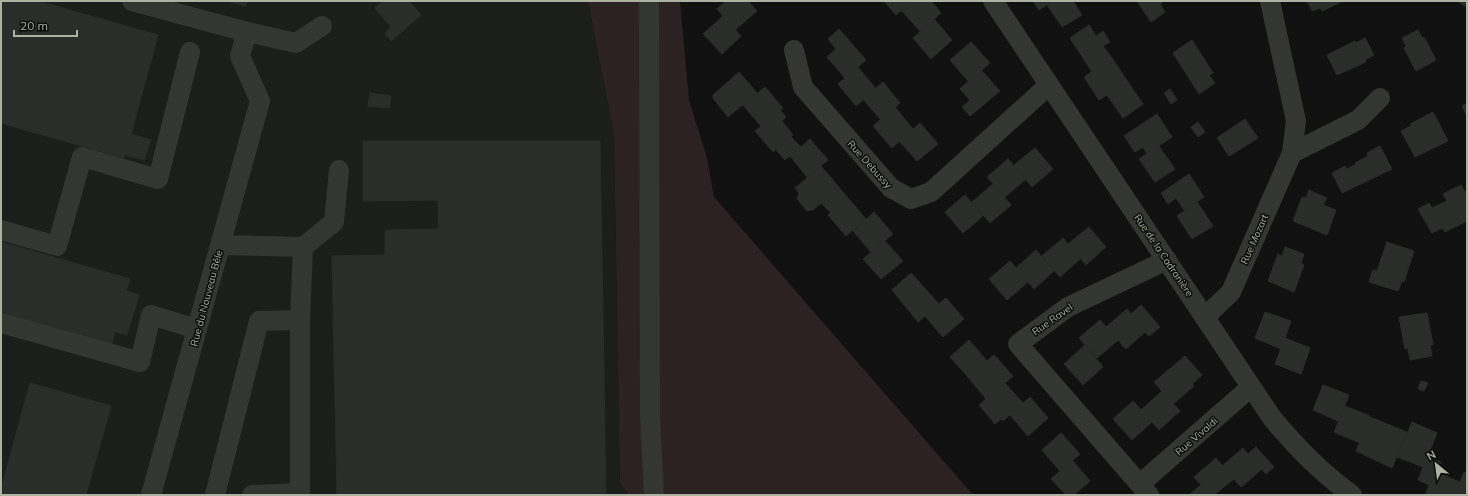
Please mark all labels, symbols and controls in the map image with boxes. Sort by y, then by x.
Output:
scale bar [14,12,77,38]
text: 20 m [20,18,48,33]
street label: Rue Debussy [845,137,895,192]
street label: Rue de la Cadranière [1131,212,1196,299]
street label: Rue Mozart [1238,212,1271,266]
street label: Rue du Nouveau Bêle [187,249,226,348]
street label: Rue Ravel [1029,301,1075,338]
street label: Rue Vivaldi [1172,414,1220,458]
north arrow [1416,444,1456,484]
text: N [1424,447,1438,463]

